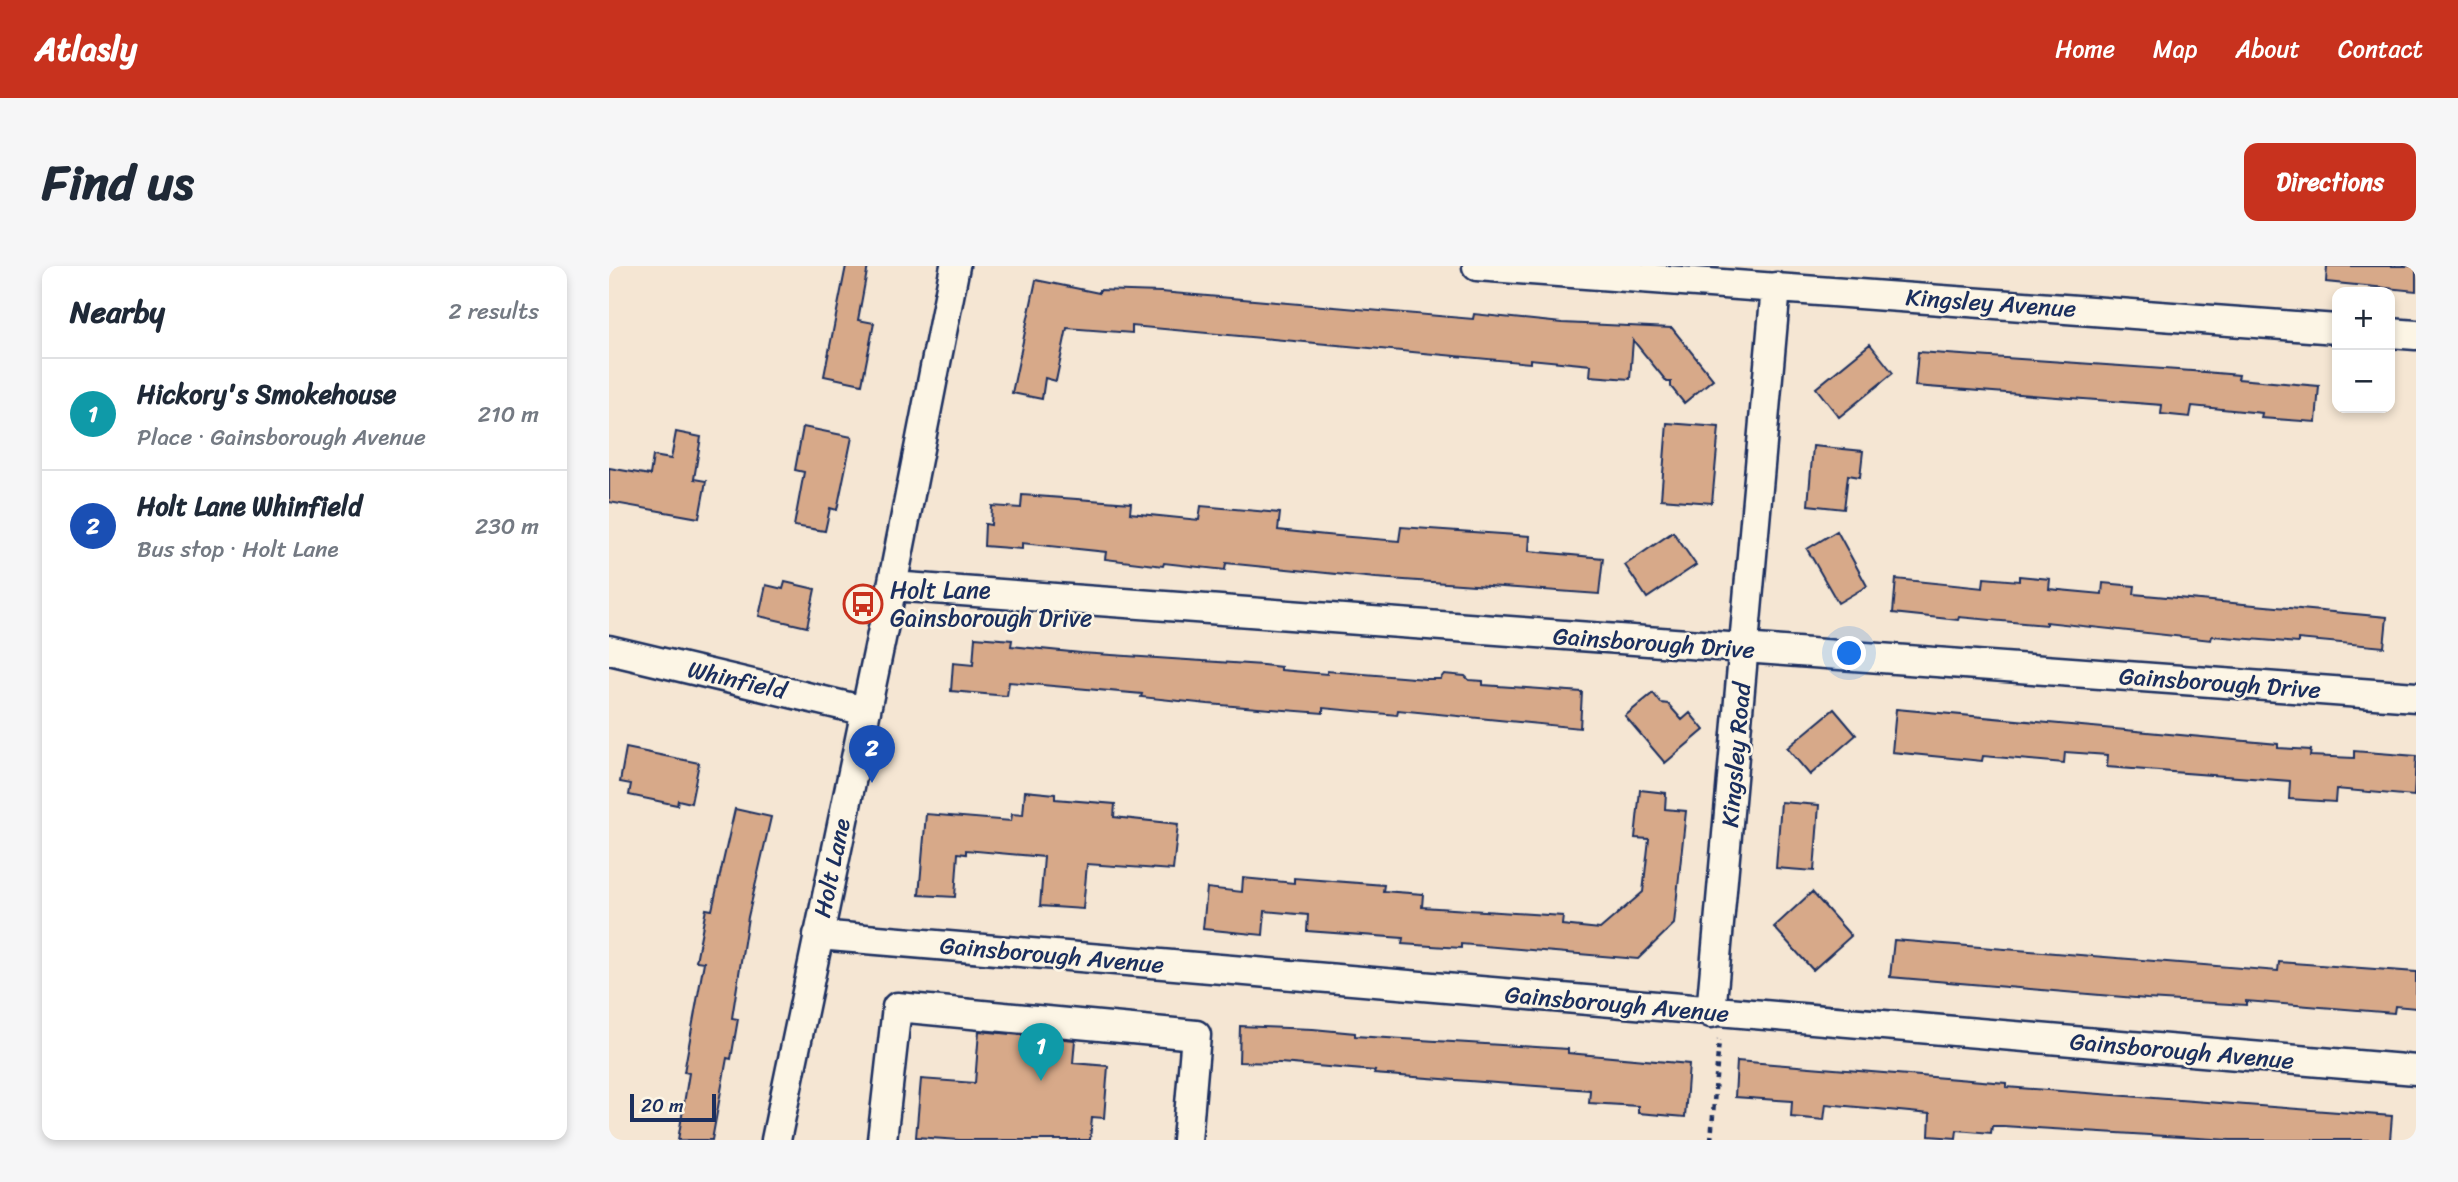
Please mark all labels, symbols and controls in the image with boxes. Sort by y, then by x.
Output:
text: Atlasly [35,20,137,78]
text: Home [2055,28,2115,70]
text: Map [2153,28,2197,70]
text: About [2235,28,2300,70]
text: Contact [2338,28,2423,70]
text: Find us [42,139,194,226]
button: Directions [2244,143,2416,221]
street label: Kingsley Avenue [1904,276,2078,330]
text: Nearby [70,285,165,339]
map controls [2332,287,2395,413]
button: + [2332,287,2395,350]
text: 2 results [448,291,539,332]
button: − [2332,350,2395,413]
text: Hickory's Smokehouse [137,371,396,417]
text: 1 [88,394,98,435]
text: 210 m [478,394,539,435]
text: Place · Gainsborough Avenue [137,417,426,458]
text: Holt Lane Whinfield [137,483,362,529]
text: 2 [86,506,100,547]
text: 230 m [475,506,539,547]
text: Bus stop · Holt Lane [137,529,339,570]
place label: Holt Lane Gainsborough Drive [890,569,1092,639]
bus stop icon: Holt Lane Gainsborough Drive [842,583,884,625]
street label: Gainsborough Drive [1552,615,1756,671]
your location [1832,636,1866,670]
street label: Whinfield [683,648,793,712]
street label: Gainsborough Drive [2118,655,2322,711]
street label: Kingsley Road [1709,680,1763,829]
pin: 2 [849,725,895,783]
street label: Holt Lane [801,814,863,922]
street label: Gainsborough Avenue [938,924,1166,986]
street label: Gainsborough Avenue [1503,973,1731,1035]
street label: Gainsborough Avenue [2068,1020,2296,1082]
pin: 1 [1018,1023,1064,1081]
text: 20 m [641,1089,684,1122]
scale bar [630,1091,716,1123]

